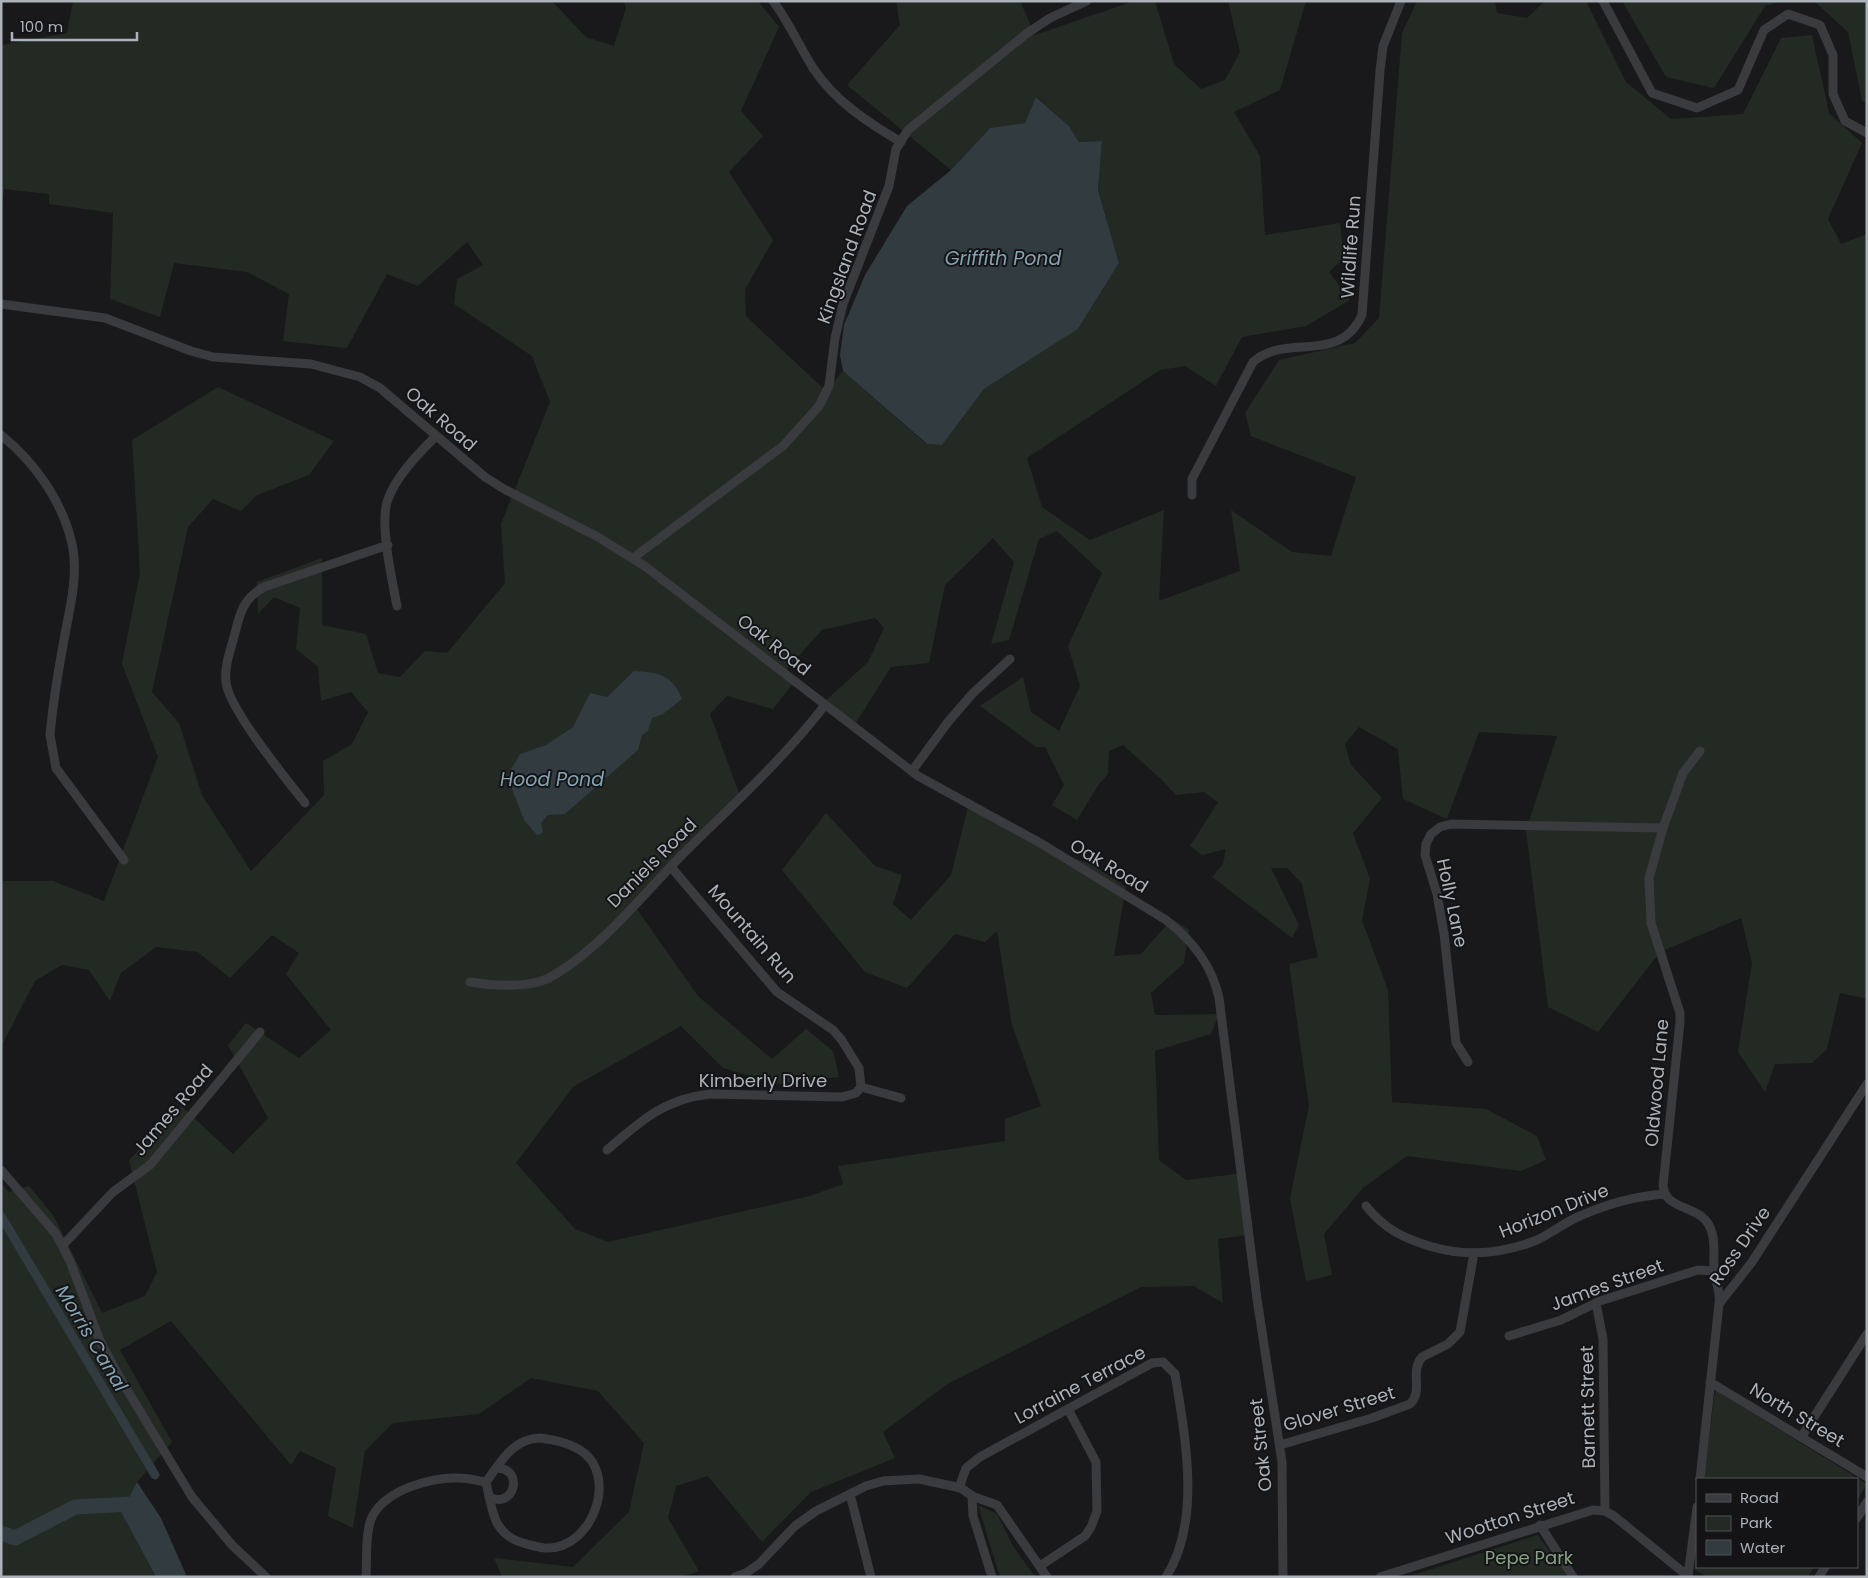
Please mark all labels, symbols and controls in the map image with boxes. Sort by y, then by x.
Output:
scale bar [12,10,138,42]
text: 100 m [20,16,63,37]
street label: Kingsland Road [811,187,882,327]
street label: Wildlife Run [1334,195,1367,299]
water label: Griffith Pond [945,245,1061,272]
street label: Oak Road [400,381,482,457]
street label: Oak Road [732,608,816,681]
water label: Hood Pond [500,766,604,793]
street label: Daniels Road [601,812,702,913]
street label: Oak Road [1065,832,1153,899]
street label: Holly Lane [1431,856,1474,950]
street label: Mountain Run [702,879,802,988]
street label: Oldwood Lane [1638,1018,1675,1148]
street label: James Road [127,1059,218,1161]
street label: Kimberly Drive [699,1068,827,1093]
street label: Horizon Drive [1495,1177,1612,1244]
street label: Ross Drive [1703,1201,1776,1290]
street label: James Street [1547,1253,1667,1317]
water label: Morris Canal [49,1280,134,1397]
street label: Lorraine Terrace [1010,1339,1150,1430]
street label: Barnett Street [1574,1345,1601,1469]
street label: North Street [1745,1376,1849,1453]
street label: Glover Street [1280,1380,1398,1437]
street label: Oak Street [1243,1397,1278,1493]
legend [1696,1478,1858,1568]
street label: Wootton Street [1442,1485,1578,1550]
text: Road [1740,1487,1779,1508]
text: Park [1740,1512,1772,1533]
text: Water [1740,1537,1786,1558]
park label: Pepe Park [1485,1545,1574,1570]

